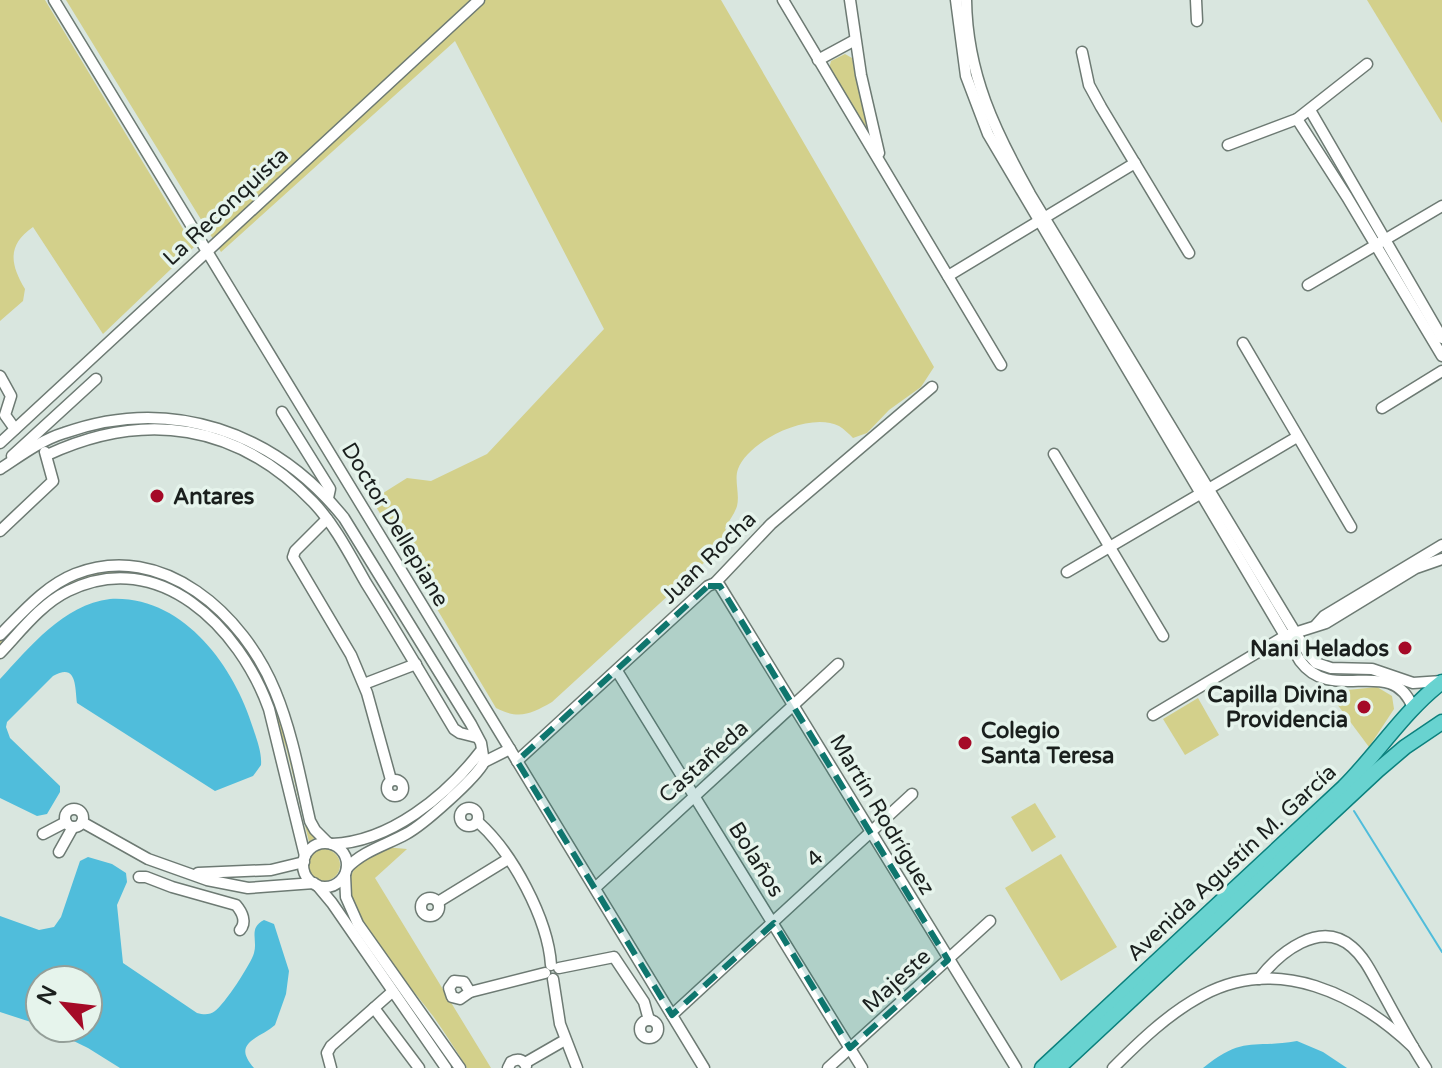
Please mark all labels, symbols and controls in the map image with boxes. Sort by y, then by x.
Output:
street label: La Reconquista [158,142,294,271]
street label: Doctor Dellepiane [336,438,454,611]
place label: Antares [173,484,255,510]
marker: Antares [148,487,166,505]
street label: Juan Rocha [656,506,761,609]
place label: Nani Helados [1250,636,1389,662]
marker: Nani Helados [1396,639,1414,657]
place label: Capilla Divina Providencia [1207,682,1348,733]
marker: Capilla Divina Providencia [1355,698,1373,716]
street label: Castañeda [654,715,754,809]
place label: Colegio Santa Teresa [981,718,1114,769]
street label: Martín Rodríguez [824,730,940,899]
marker: Colegio Santa Teresa [956,734,974,752]
street label: Avenida Agustín M. García [1122,759,1342,967]
street label: Bolaños [723,817,789,902]
street label: 4 [801,844,829,873]
street label: Majeste [857,943,936,1018]
north arrow [24,964,104,1044]
text: N [32,981,63,1009]

